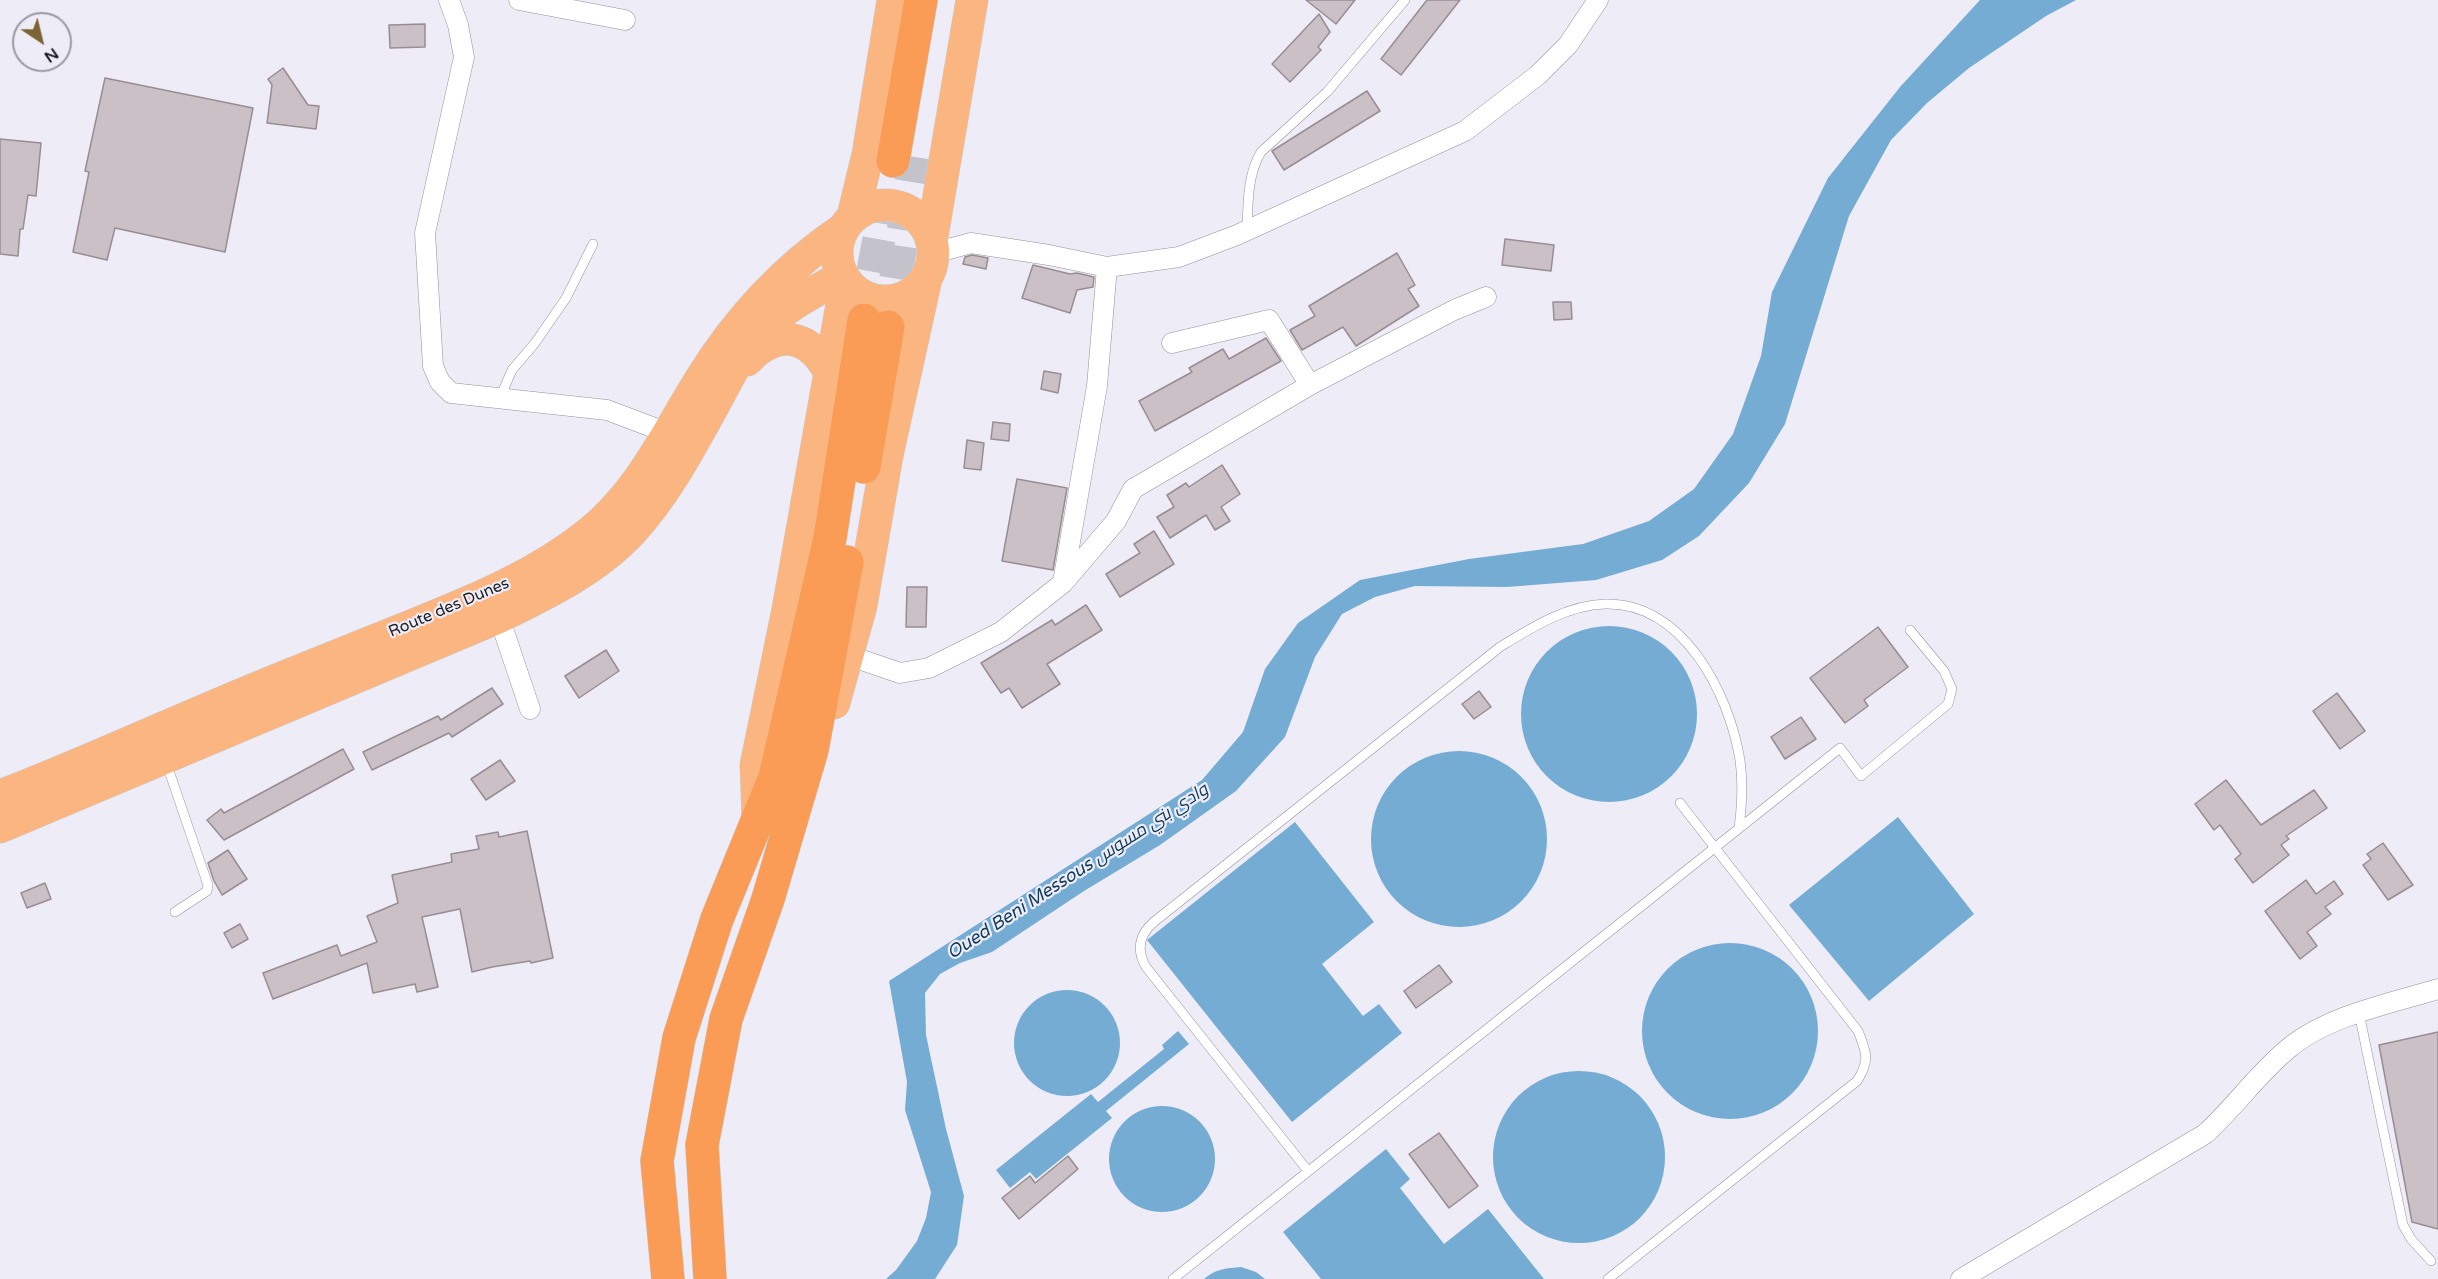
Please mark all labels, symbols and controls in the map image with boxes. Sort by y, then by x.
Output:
north arrow [12,12,72,72]
text: N [40,43,62,67]
street label: Route des Dunes [386,574,512,642]
water label: Oued Beni Messous وادي بني مسوس [943,779,1213,965]

